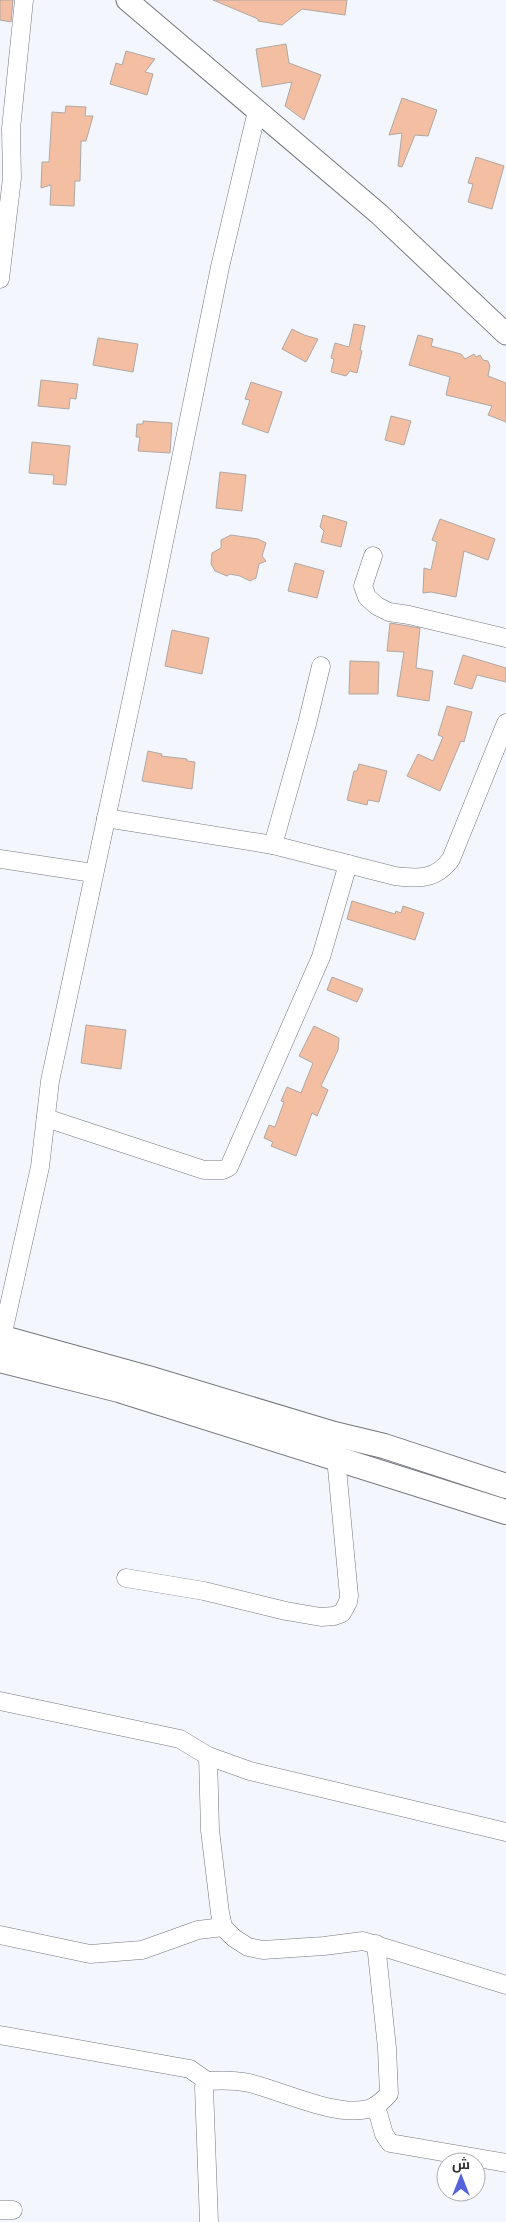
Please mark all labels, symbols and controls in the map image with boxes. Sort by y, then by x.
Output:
north arrow [436,2152,486,2202]
text: ش [452,2155,470,2173]

